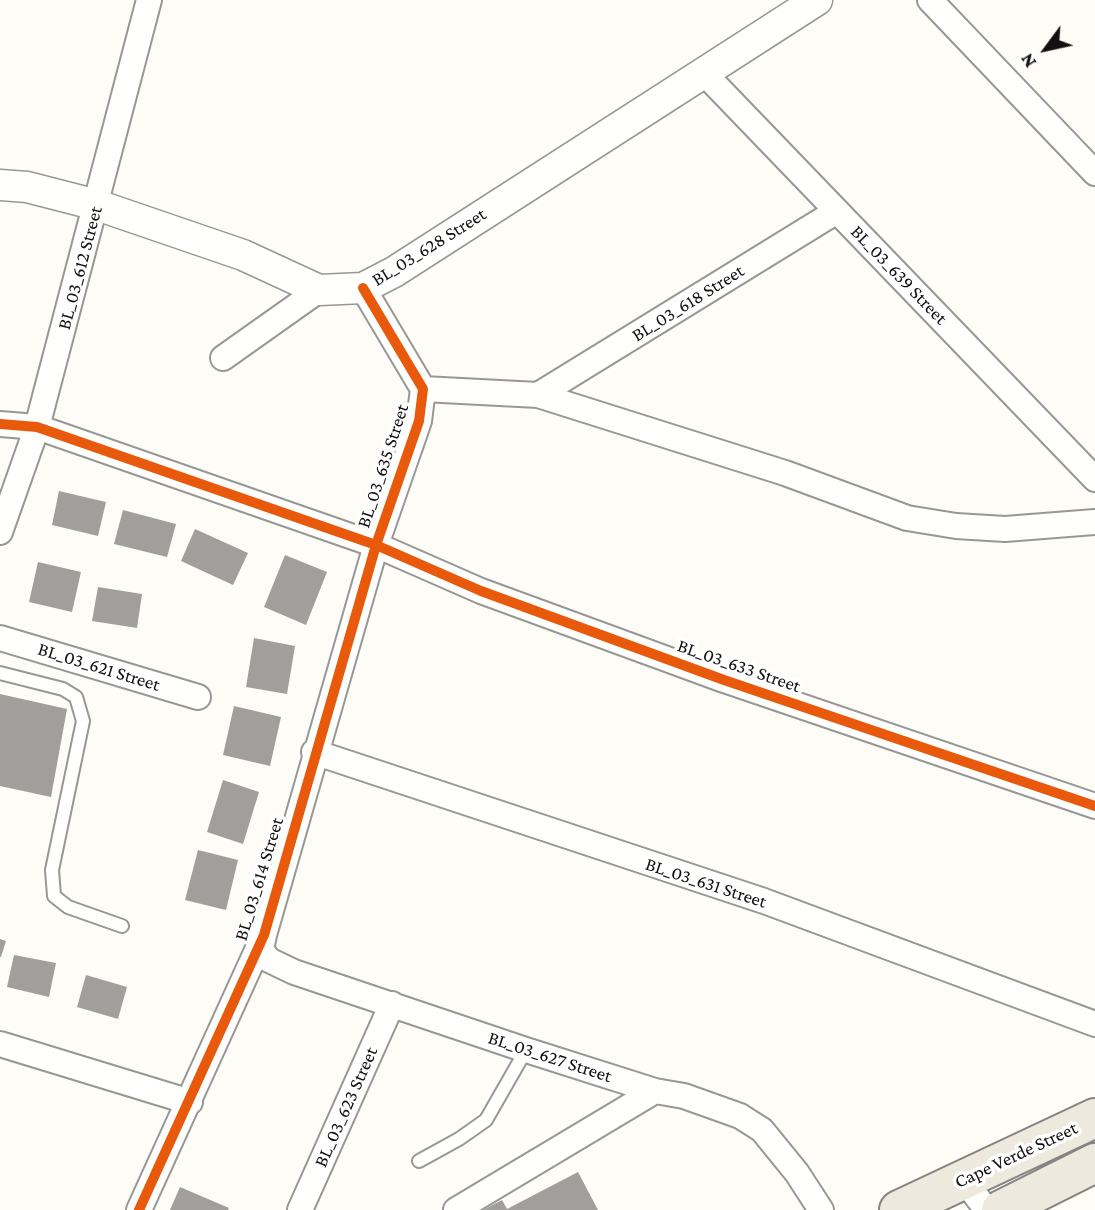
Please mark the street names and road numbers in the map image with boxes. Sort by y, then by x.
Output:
street label: BL_03_628 Street [368,203,490,291]
street label: BL_03_612 Street [53,204,107,332]
street label: BL_03_639 Street [846,220,952,330]
street label: BL_03_618 Street [628,259,748,347]
street label: BL_03_635 Street [352,401,414,531]
street label: BL_03_633 Street [674,634,804,698]
street label: BL_03_621 Street [35,638,163,696]
street label: BL_03_614 Street [229,815,289,943]
street label: BL_03_631 Street [642,853,770,913]
street label: BL_03_627 Street [485,1026,615,1088]
street label: BL_03_623 Street [309,1043,383,1171]
street label: Cape Verde Street [951,1117,1081,1193]

